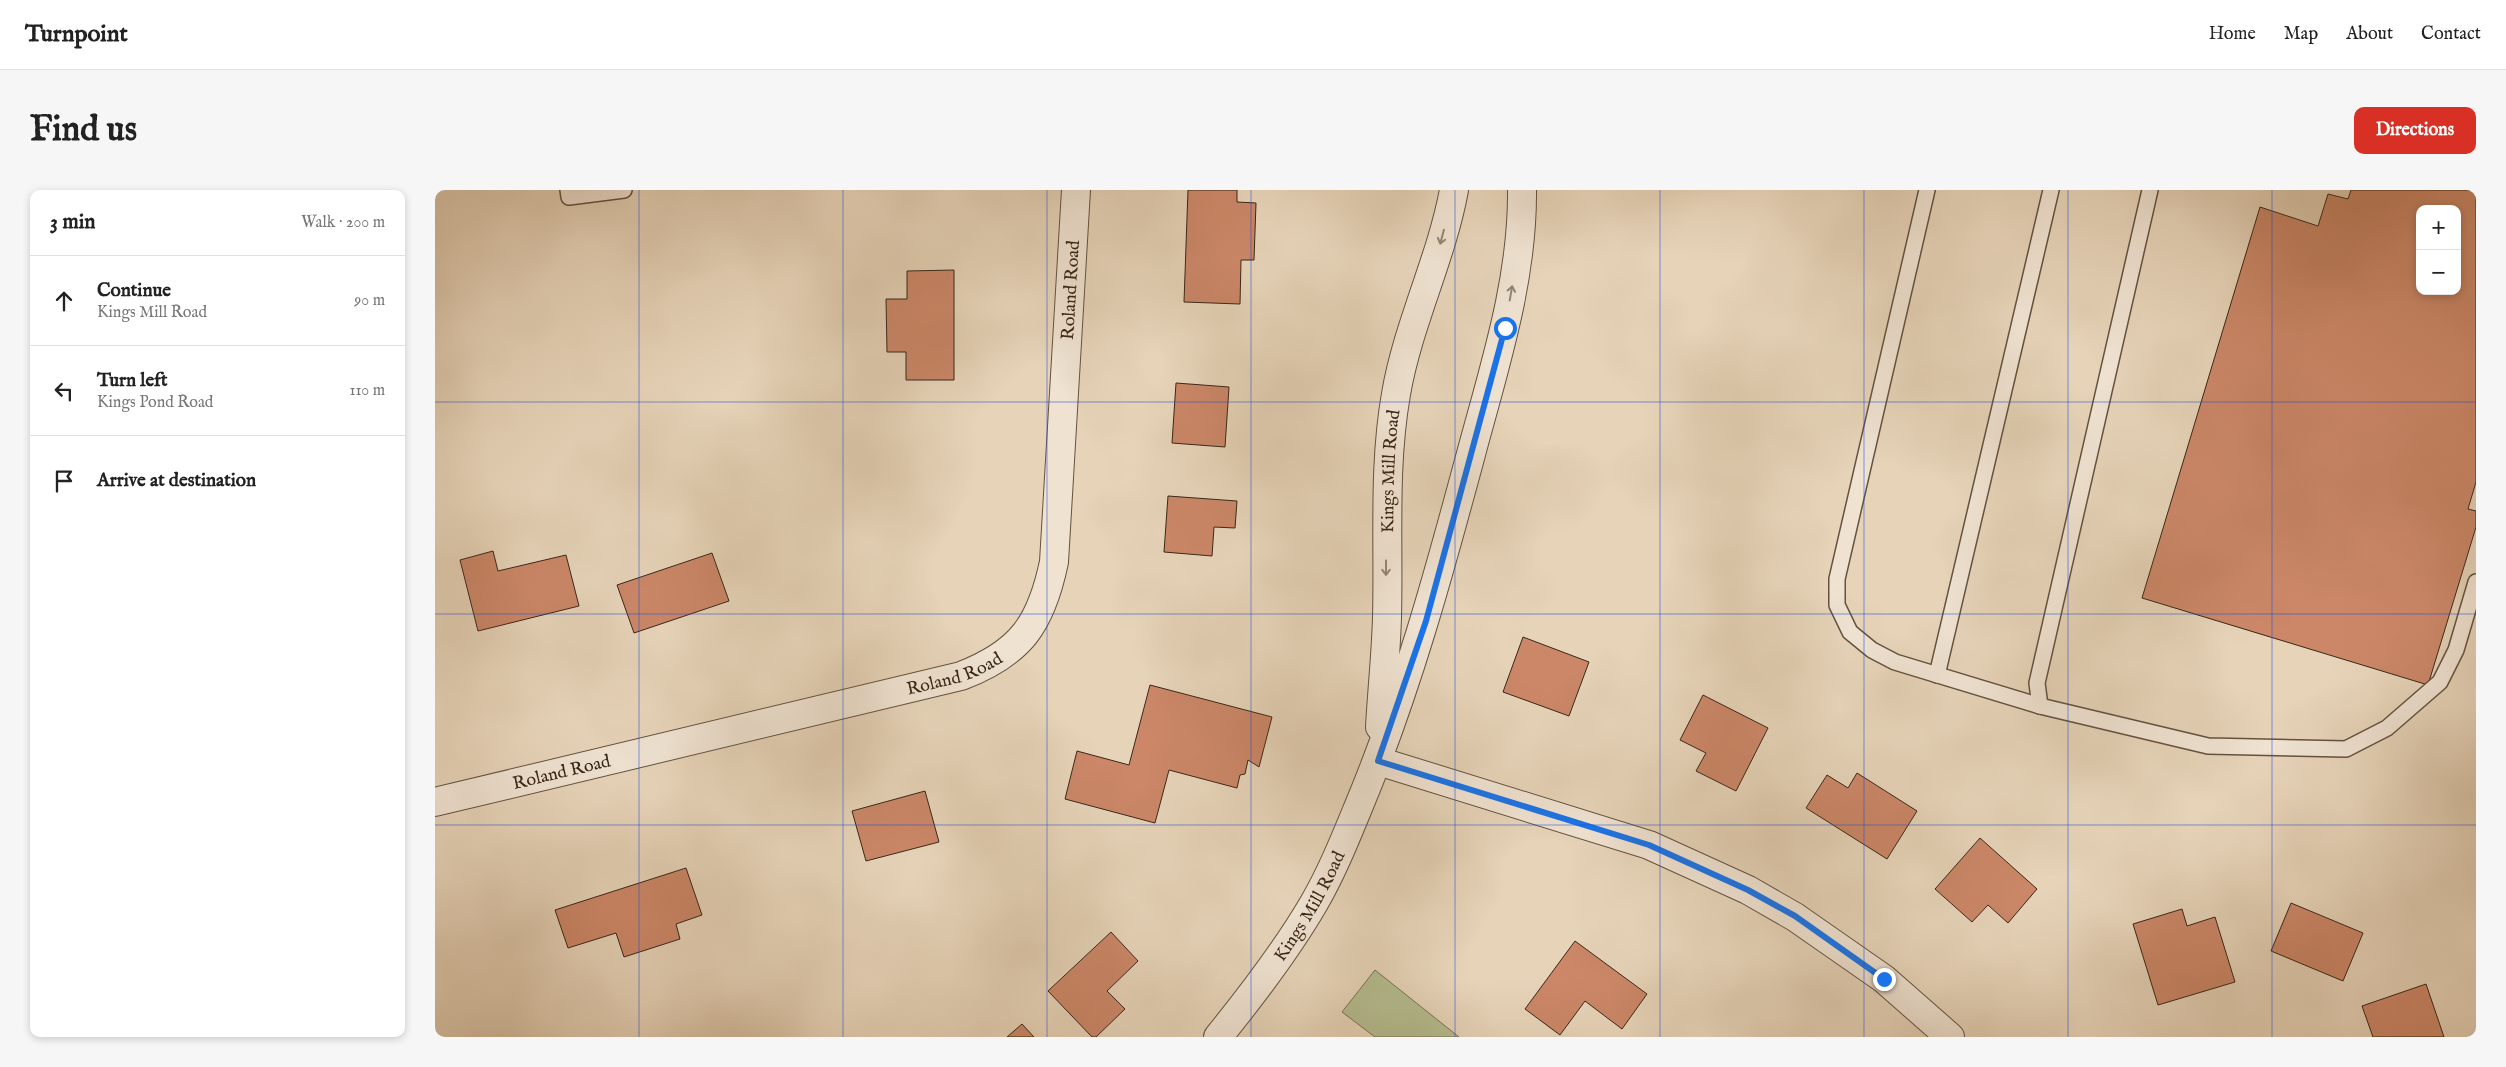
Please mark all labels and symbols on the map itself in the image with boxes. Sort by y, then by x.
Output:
one-way arrow [1436,229,1446,245]
street label: Roland Road [1057,239,1086,341]
one-way arrow [1507,286,1517,302]
route start [1494,317,1517,340]
street label: Kings Mill Road [1377,408,1406,533]
one-way arrow [1381,559,1391,575]
street label: Roland Road [904,648,1008,702]
street label: Roland Road [511,750,613,796]
street label: Kings Mill Road [1270,848,1351,967]
route end [1873,968,1896,991]

